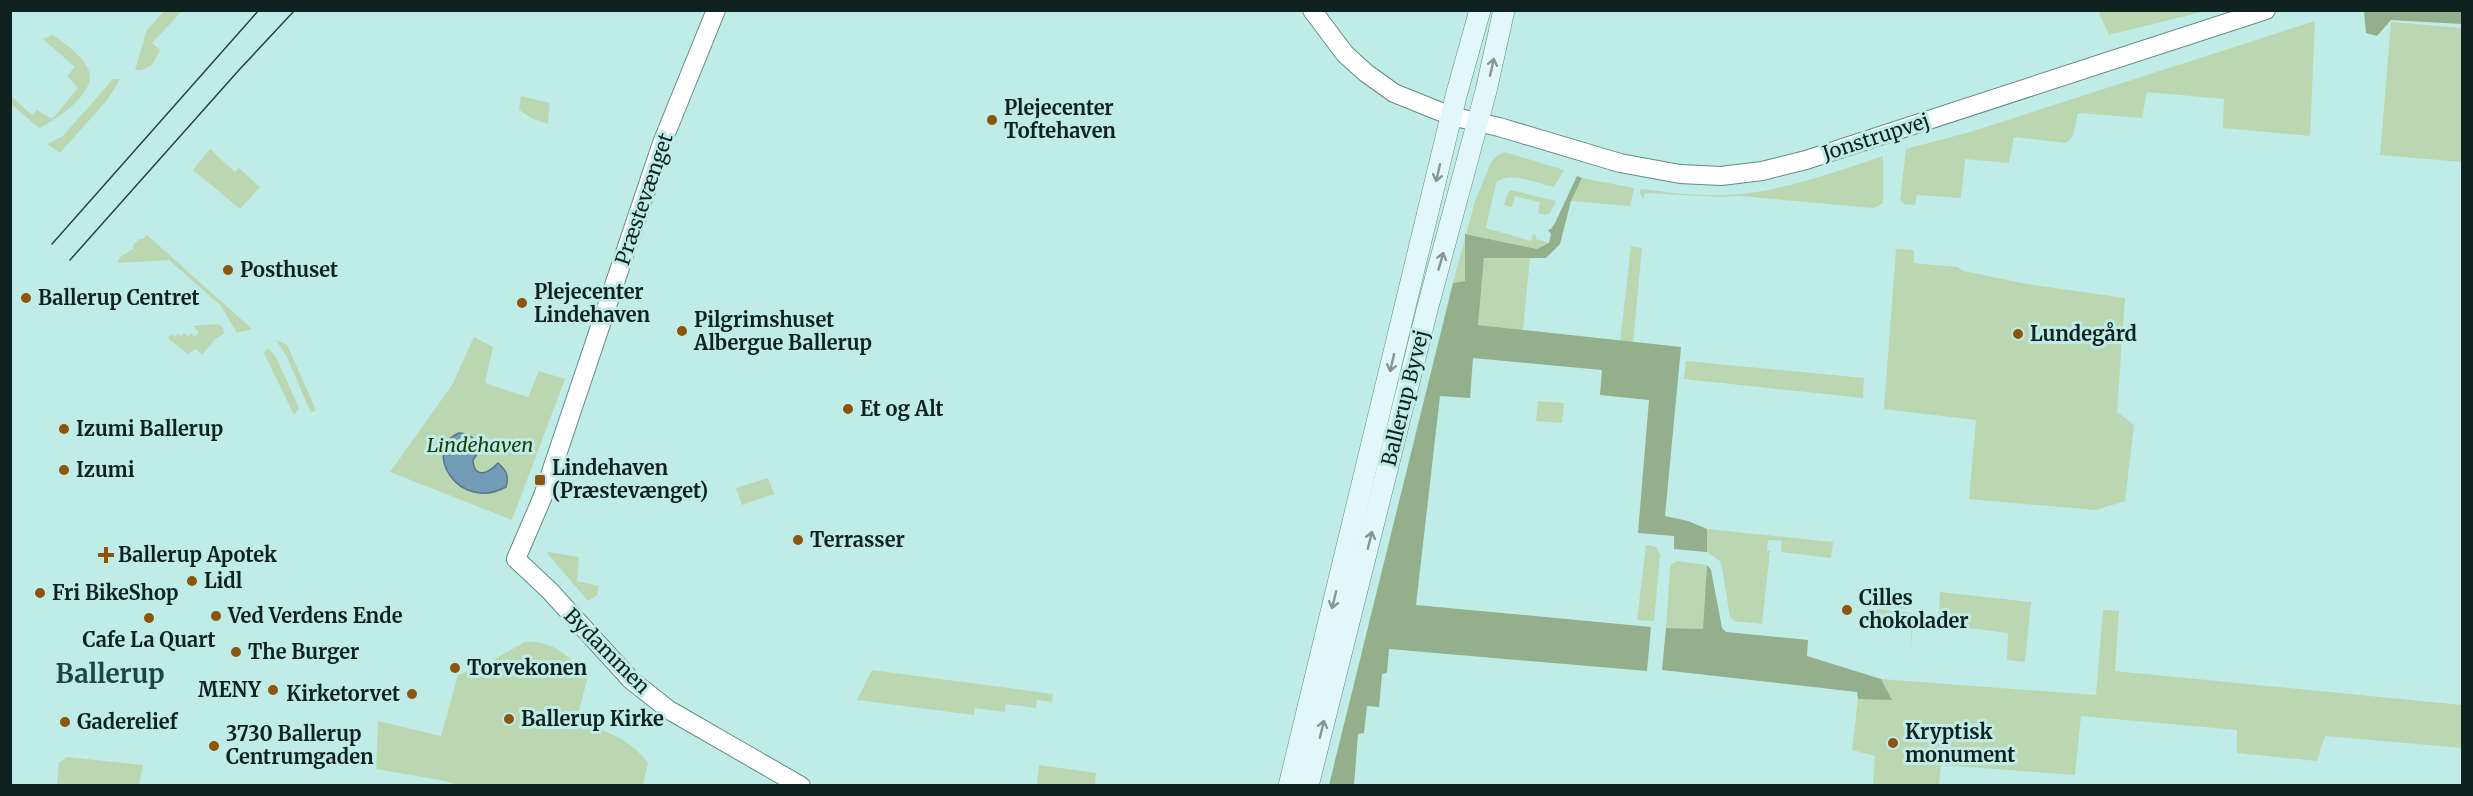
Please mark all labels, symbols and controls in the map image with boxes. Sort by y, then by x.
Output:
one-way arrow [1486,58,1498,77]
place label: Plejecenter Toftehaven [1004,95,1116,143]
street label: Jonstrupvej [1818,107,1933,166]
marker: Plejecenter Toftehaven [985,113,999,127]
street label: Præstevænget [609,129,678,268]
one-way arrow [1431,164,1443,183]
one-way arrow [1436,252,1447,271]
place label: Posthuset [240,257,338,282]
marker: Posthuset [221,263,235,277]
place label: Plejecenter Lindehaven [534,279,651,327]
place label: Ballerup Centret [38,285,200,310]
marker: Ballerup Centret [19,291,33,305]
marker: Plejecenter Lindehaven [515,296,529,310]
place label: Pilgrimshuset Albergue Ballerup [693,307,872,355]
place label: Lundegård [2030,321,2137,346]
marker: Pilgrimshuset Albergue Ballerup [675,324,689,338]
street label: Ballerup Byvej [1376,327,1434,469]
marker: Lundegård [2011,327,2025,341]
one-way arrow [1386,353,1398,372]
place label: Et og Alt [860,396,944,421]
marker: Et og Alt [841,402,855,416]
place label: Izumi Ballerup [76,416,223,441]
marker: Izumi Ballerup [57,422,71,436]
park label: Lindehaven [427,432,533,457]
place label: Lindehaven (Præstevænget) [552,455,708,503]
place label: Izumi [76,457,135,482]
marker: Izumi [57,463,71,477]
marker: Lindehaven (Præstevænget) [533,473,547,487]
place label: Terrasser [810,527,905,552]
one-way arrow [1364,530,1376,549]
marker: Terrasser [791,533,805,547]
place label: Ballerup Apotek [118,542,277,567]
marker: Ballerup Apotek [99,548,113,562]
place label: Lidl [204,568,243,593]
marker: Lidl [185,574,199,588]
place label: Fri BikeShop [52,580,179,605]
place label: Cilles chokolader [1859,585,1969,633]
marker: Fri BikeShop [33,586,47,600]
one-way arrow [1328,591,1340,610]
place label: Ved Verdens Ende [227,603,403,628]
street label: Bydammen [559,603,655,699]
marker: Cilles chokolader [1840,603,1854,617]
marker: Ved Verdens Ende [209,609,223,623]
marker: Cafe La Quart [142,611,156,625]
place label: Cafe La Quart [82,627,216,652]
place label: The Burger [248,639,359,664]
marker: The Burger [229,645,243,659]
place label: Torvekonen [467,655,588,680]
district label: Ballerup [55,657,165,690]
marker: Torvekonen [448,661,462,675]
place label: MENY [198,677,262,702]
place label: Kirketorvet [286,681,400,706]
marker: MENY [266,683,280,697]
marker: Kirketorvet [405,687,419,701]
place label: Ballerup Kirke [521,706,664,731]
place label: Gaderelief [77,709,179,734]
marker: Ballerup Kirke [502,712,516,726]
marker: Gaderelief [58,715,72,729]
place label: Kryptisk monument [1905,719,2015,767]
one-way arrow [1317,720,1329,739]
place label: 3730 Ballerup Centrumgaden [226,721,374,769]
marker: Kryptisk monument [1886,736,1900,750]
marker: 3730 Ballerup Centrumgaden [207,739,221,753]

